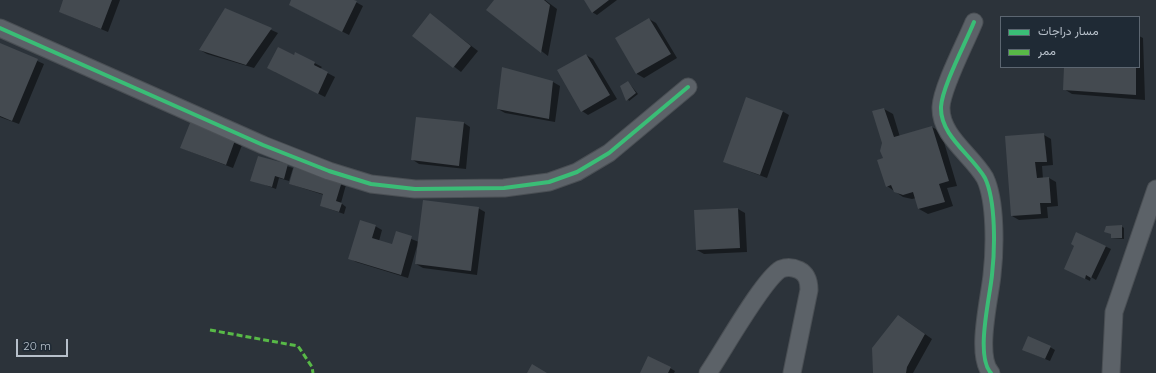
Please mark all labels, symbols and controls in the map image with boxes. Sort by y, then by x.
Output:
legend [1000,16,1140,68]
text: مسار دراجات [1038,23,1099,38]
text: ممر [1038,43,1056,58]
scale bar [18,331,70,357]
text: 20 m [23,338,51,353]

